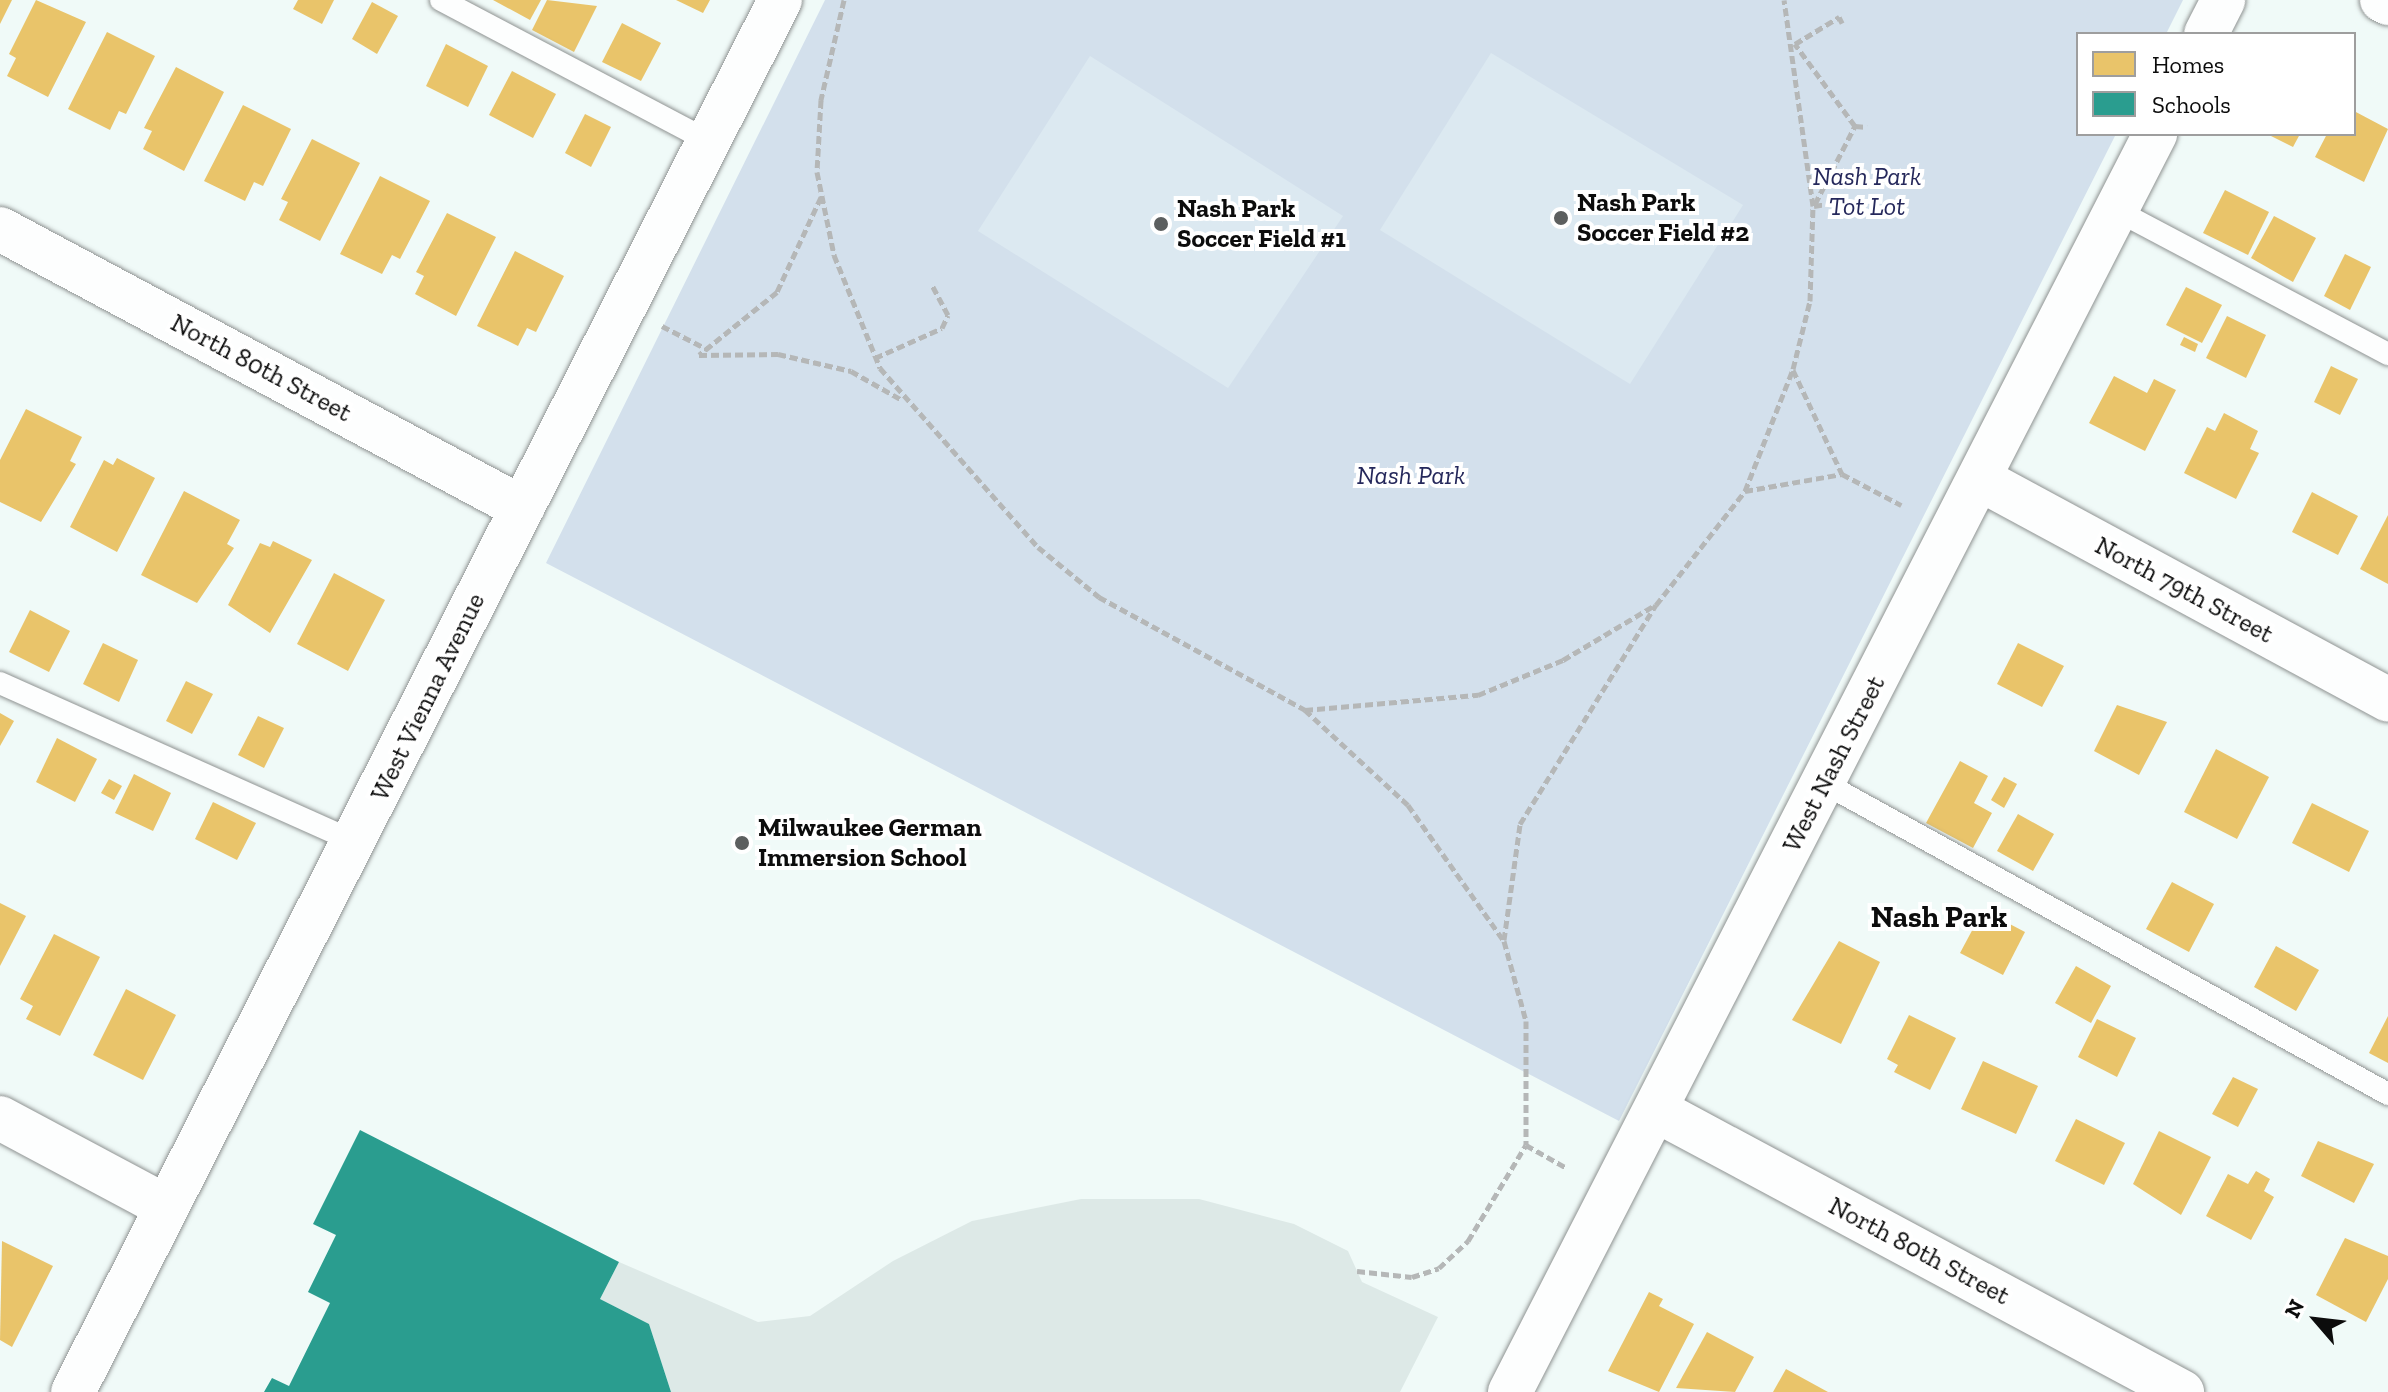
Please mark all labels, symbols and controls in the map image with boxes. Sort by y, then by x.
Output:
legend [2076,32,2356,136]
text: Homes [2152,50,2224,79]
text: Schools [2152,90,2231,119]
park label: Nash Park Tot Lot [1813,161,1921,222]
place label: Nash Park Soccer Field #2 [1577,187,1750,248]
place label: Nash Park Soccer Field #1 [1177,193,1346,254]
marker: Nash Park Soccer Field #2 [1552,209,1570,227]
marker: Nash Park Soccer Field #1 [1152,215,1170,233]
street label: North 80th Street [165,307,357,429]
park label: Nash Park [1357,460,1465,492]
street label: North 79th Street [2089,530,2279,650]
street label: West Vienna Avenue [364,587,492,807]
street label: West Nash Street [1776,671,1892,857]
place label: Milwaukee German Immersion School [758,812,982,874]
marker: Milwaukee German Immersion School [733,834,751,852]
district label: Nash Park [1871,899,2007,935]
street label: North 80th Street [1823,1190,2015,1312]
north arrow [2276,1280,2356,1360]
text: N [2279,1295,2310,1322]

